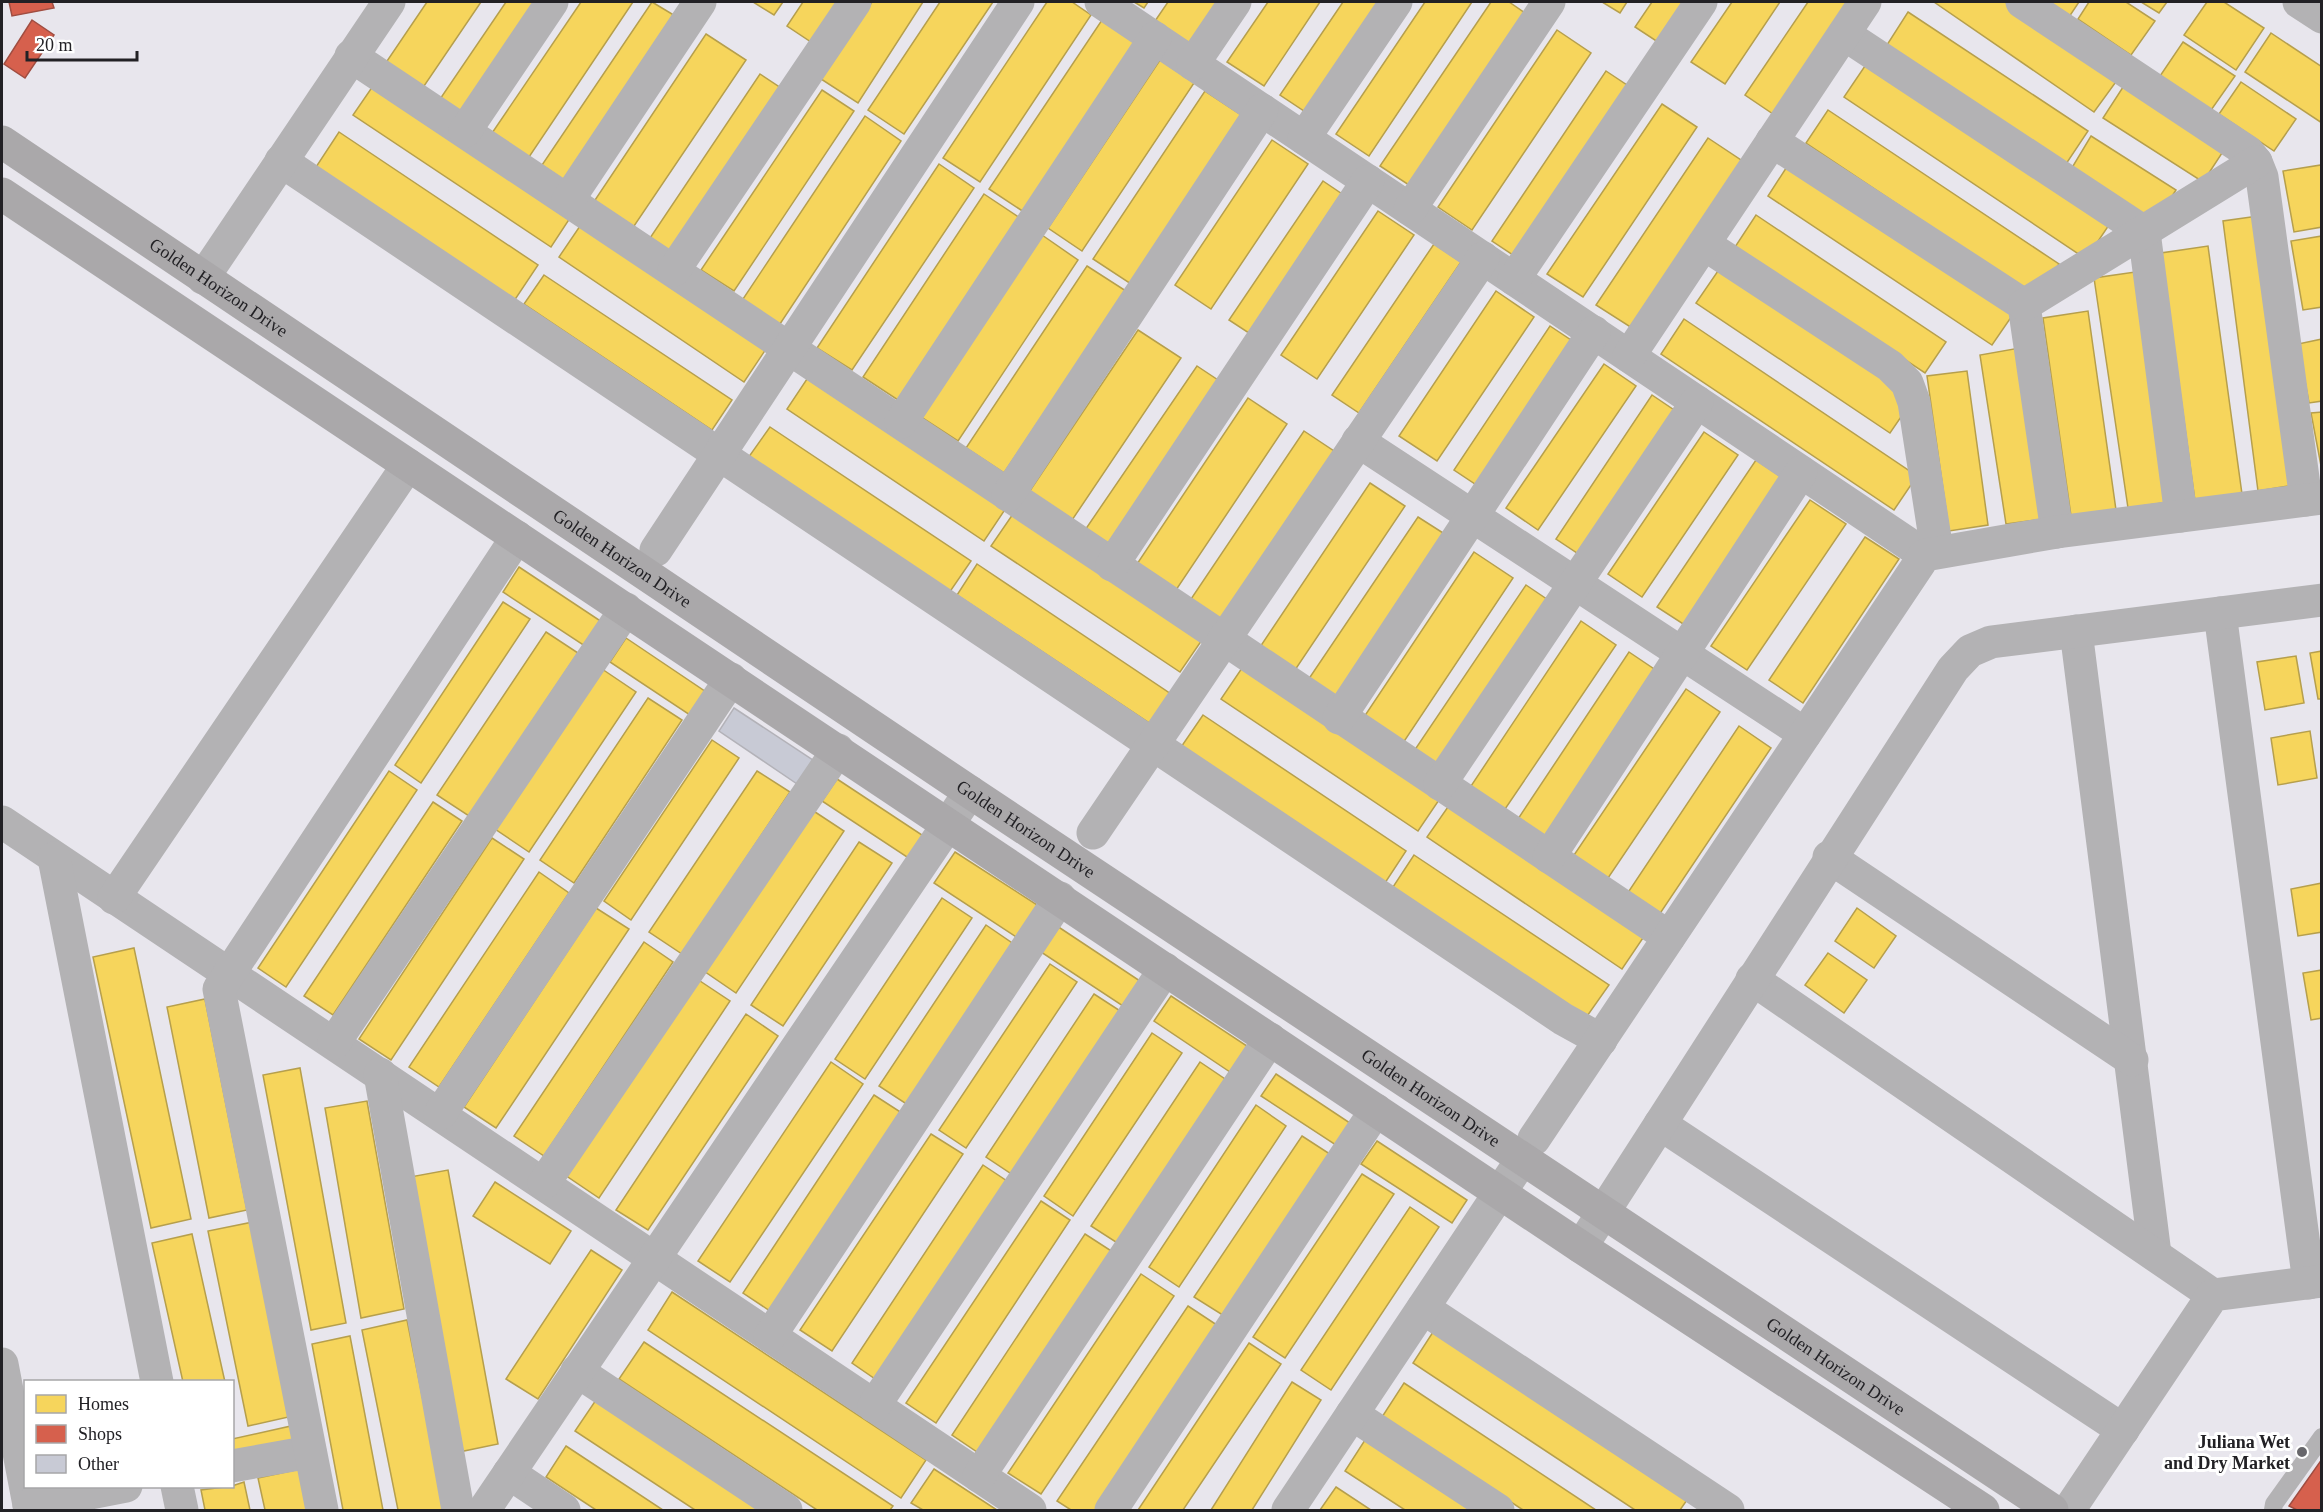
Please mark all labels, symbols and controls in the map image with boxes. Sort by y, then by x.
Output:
scale bar [27,24,136,62]
text: 20 m [36,35,73,55]
street label: Golden Horizon Drive [146,234,292,341]
street label: Golden Horizon Drive [549,505,695,612]
street label: Golden Horizon Drive [953,776,1099,882]
street label: Golden Horizon Drive [1358,1045,1504,1151]
street label: Golden Horizon Drive [1763,1313,1909,1420]
legend [24,1380,234,1488]
text: Homes [78,1394,129,1414]
text: Shops [78,1424,122,1444]
place label: Juliana Wet and Dry Market [2164,1432,2290,1473]
marker: Juliana Wet and Dry Market [2295,1445,2309,1459]
text: Other [78,1454,119,1474]

